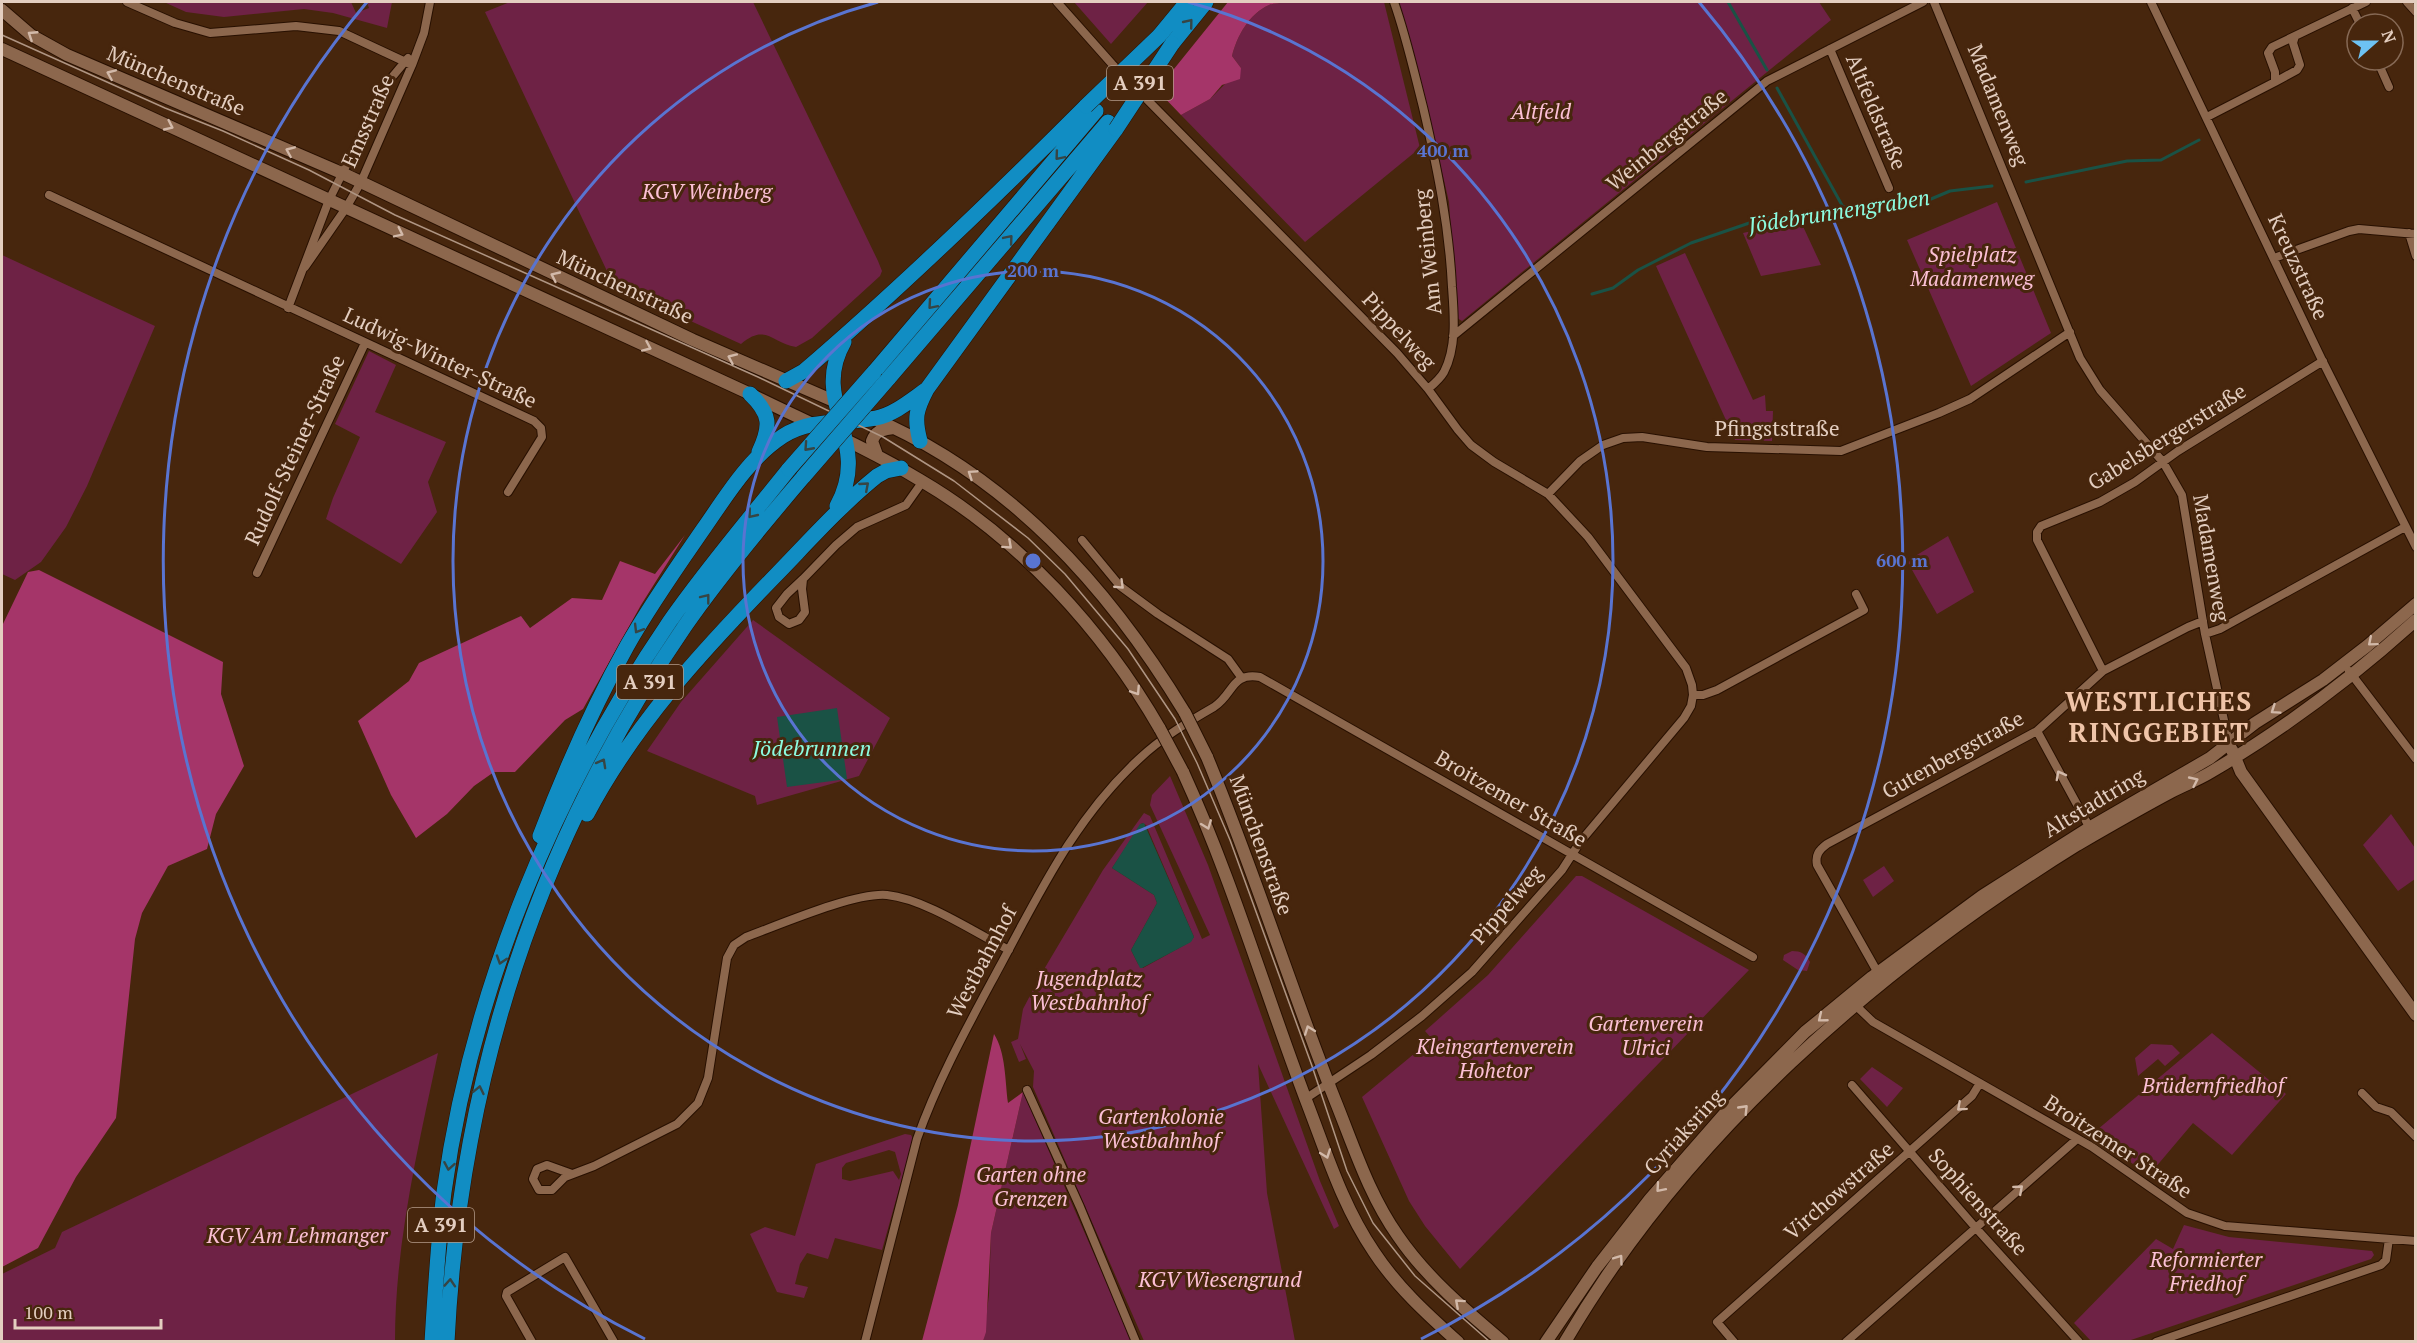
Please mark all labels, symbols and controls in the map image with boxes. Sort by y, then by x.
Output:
north arrow [2345,12,2405,72]
one-way arrow [1182,19,1193,30]
text: N [2377,27,2401,46]
one-way arrow [28,31,39,42]
street label: Münchenstraße [103,38,250,122]
street label: Madamenweg [1962,40,2036,170]
street label: Altfeldstraße [1840,49,1914,174]
road number: A 391 [1107,66,1173,100]
one-way arrow [106,70,117,82]
street label: Emsstraße [334,70,400,171]
street label: Weinbergstraße [1600,82,1733,197]
park label: Altfeld [1509,97,1572,125]
one-way arrow [162,119,173,131]
text: 400 m [1417,138,1469,162]
one-way arrow [285,146,296,158]
one-way arrow [1055,149,1066,160]
park label: KGV Weinberg [641,177,774,205]
water label: Jödebrunnengraben [1745,182,1932,239]
street label: Am Weinberg [1406,187,1448,316]
street label: Kreuzstraße [2262,209,2336,324]
one-way arrow [393,225,404,237]
one-way arrow [1001,235,1012,246]
park label: Spielplatz Madamenweg [1909,240,2036,292]
street label: Münchenstraße [553,242,698,330]
text: 200 m [1007,258,1059,282]
one-way arrow [550,271,561,283]
street label: Pippelweg [1357,286,1443,376]
one-way arrow [929,298,940,309]
street label: Ludwig-Winter-Straße [339,300,542,414]
one-way arrow [641,339,652,351]
street label: Rudolf-Steiner-Straße [238,350,351,549]
one-way arrow [727,353,738,365]
street label: Gabelsbergerstraße [2082,376,2251,496]
street label: Pfingststraße [1714,414,1840,442]
one-way arrow [804,440,815,451]
one-way arrow [967,470,978,481]
one-way arrow [858,483,869,494]
street label: Madamenweg [2187,492,2237,625]
one-way arrow [749,507,760,518]
one-way arrow [1001,538,1012,549]
text: 600 m [1876,548,1928,572]
centre of rings [1023,551,1043,571]
one-way arrow [1113,577,1124,588]
one-way arrow [699,594,710,605]
one-way arrow [635,622,646,633]
one-way arrow [2368,635,2379,646]
road number: A 391 [617,665,683,699]
district label: WESTLICHES RINGGEBIET [2065,683,2253,750]
one-way arrow [1129,685,1141,695]
one-way arrow [2271,703,2282,714]
street label: Gutenbergstraße [1877,704,2028,805]
water label: Jödebrunnen [752,733,871,762]
street label: Broitzemer Straße [1431,743,1592,853]
one-way arrow [595,759,606,769]
street label: Altstadtring [2038,760,2150,843]
street label: Münchenstraße [1224,771,1300,919]
one-way arrow [2056,771,2067,781]
one-way arrow [2187,776,2198,788]
one-way arrow [1199,820,1212,830]
street label: Pippelweg [1464,858,1549,950]
street label: Westbahnhof [940,899,1023,1023]
one-way arrow [495,954,508,965]
park label: Jugendplatz Westbahnhof [1030,964,1152,1016]
park label: Gartenverein Ulrici [1588,1009,1704,1061]
one-way arrow [1818,1010,1829,1021]
one-way arrow [1303,1025,1316,1036]
park label: Kleingartenverein Hohetor [1415,1032,1574,1084]
park label: Brüdernfriedhof [2141,1071,2288,1099]
street label: Cyriaksring [1637,1082,1730,1180]
one-way arrow [472,1086,485,1096]
street label: Broitzemer Straße [2039,1088,2198,1204]
one-way arrow [1957,1100,1967,1111]
park label: Gartenkolonie Westbahnhof [1098,1102,1224,1154]
one-way arrow [1737,1105,1748,1116]
street label: Virchowstraße [1777,1135,1899,1246]
street label: Sophienstraße [1923,1141,2035,1261]
one-way arrow [1319,1148,1331,1159]
park label: Garten ohne Grenzen [976,1160,1087,1212]
one-way arrow [443,1161,456,1171]
one-way arrow [1656,1181,1667,1192]
one-way arrow [2012,1185,2023,1196]
road number: A 391 [408,1208,474,1242]
park label: KGV Am Lehmanger [206,1221,388,1249]
park label: Reformierter Friedhof [2149,1245,2263,1297]
one-way arrow [1612,1254,1623,1265]
park label: KGV Wiesengrund [1138,1265,1302,1293]
one-way arrow [444,1279,457,1288]
scale bar [15,1292,160,1330]
one-way arrow [1455,1299,1465,1310]
text: 100 m [24,1300,73,1324]

